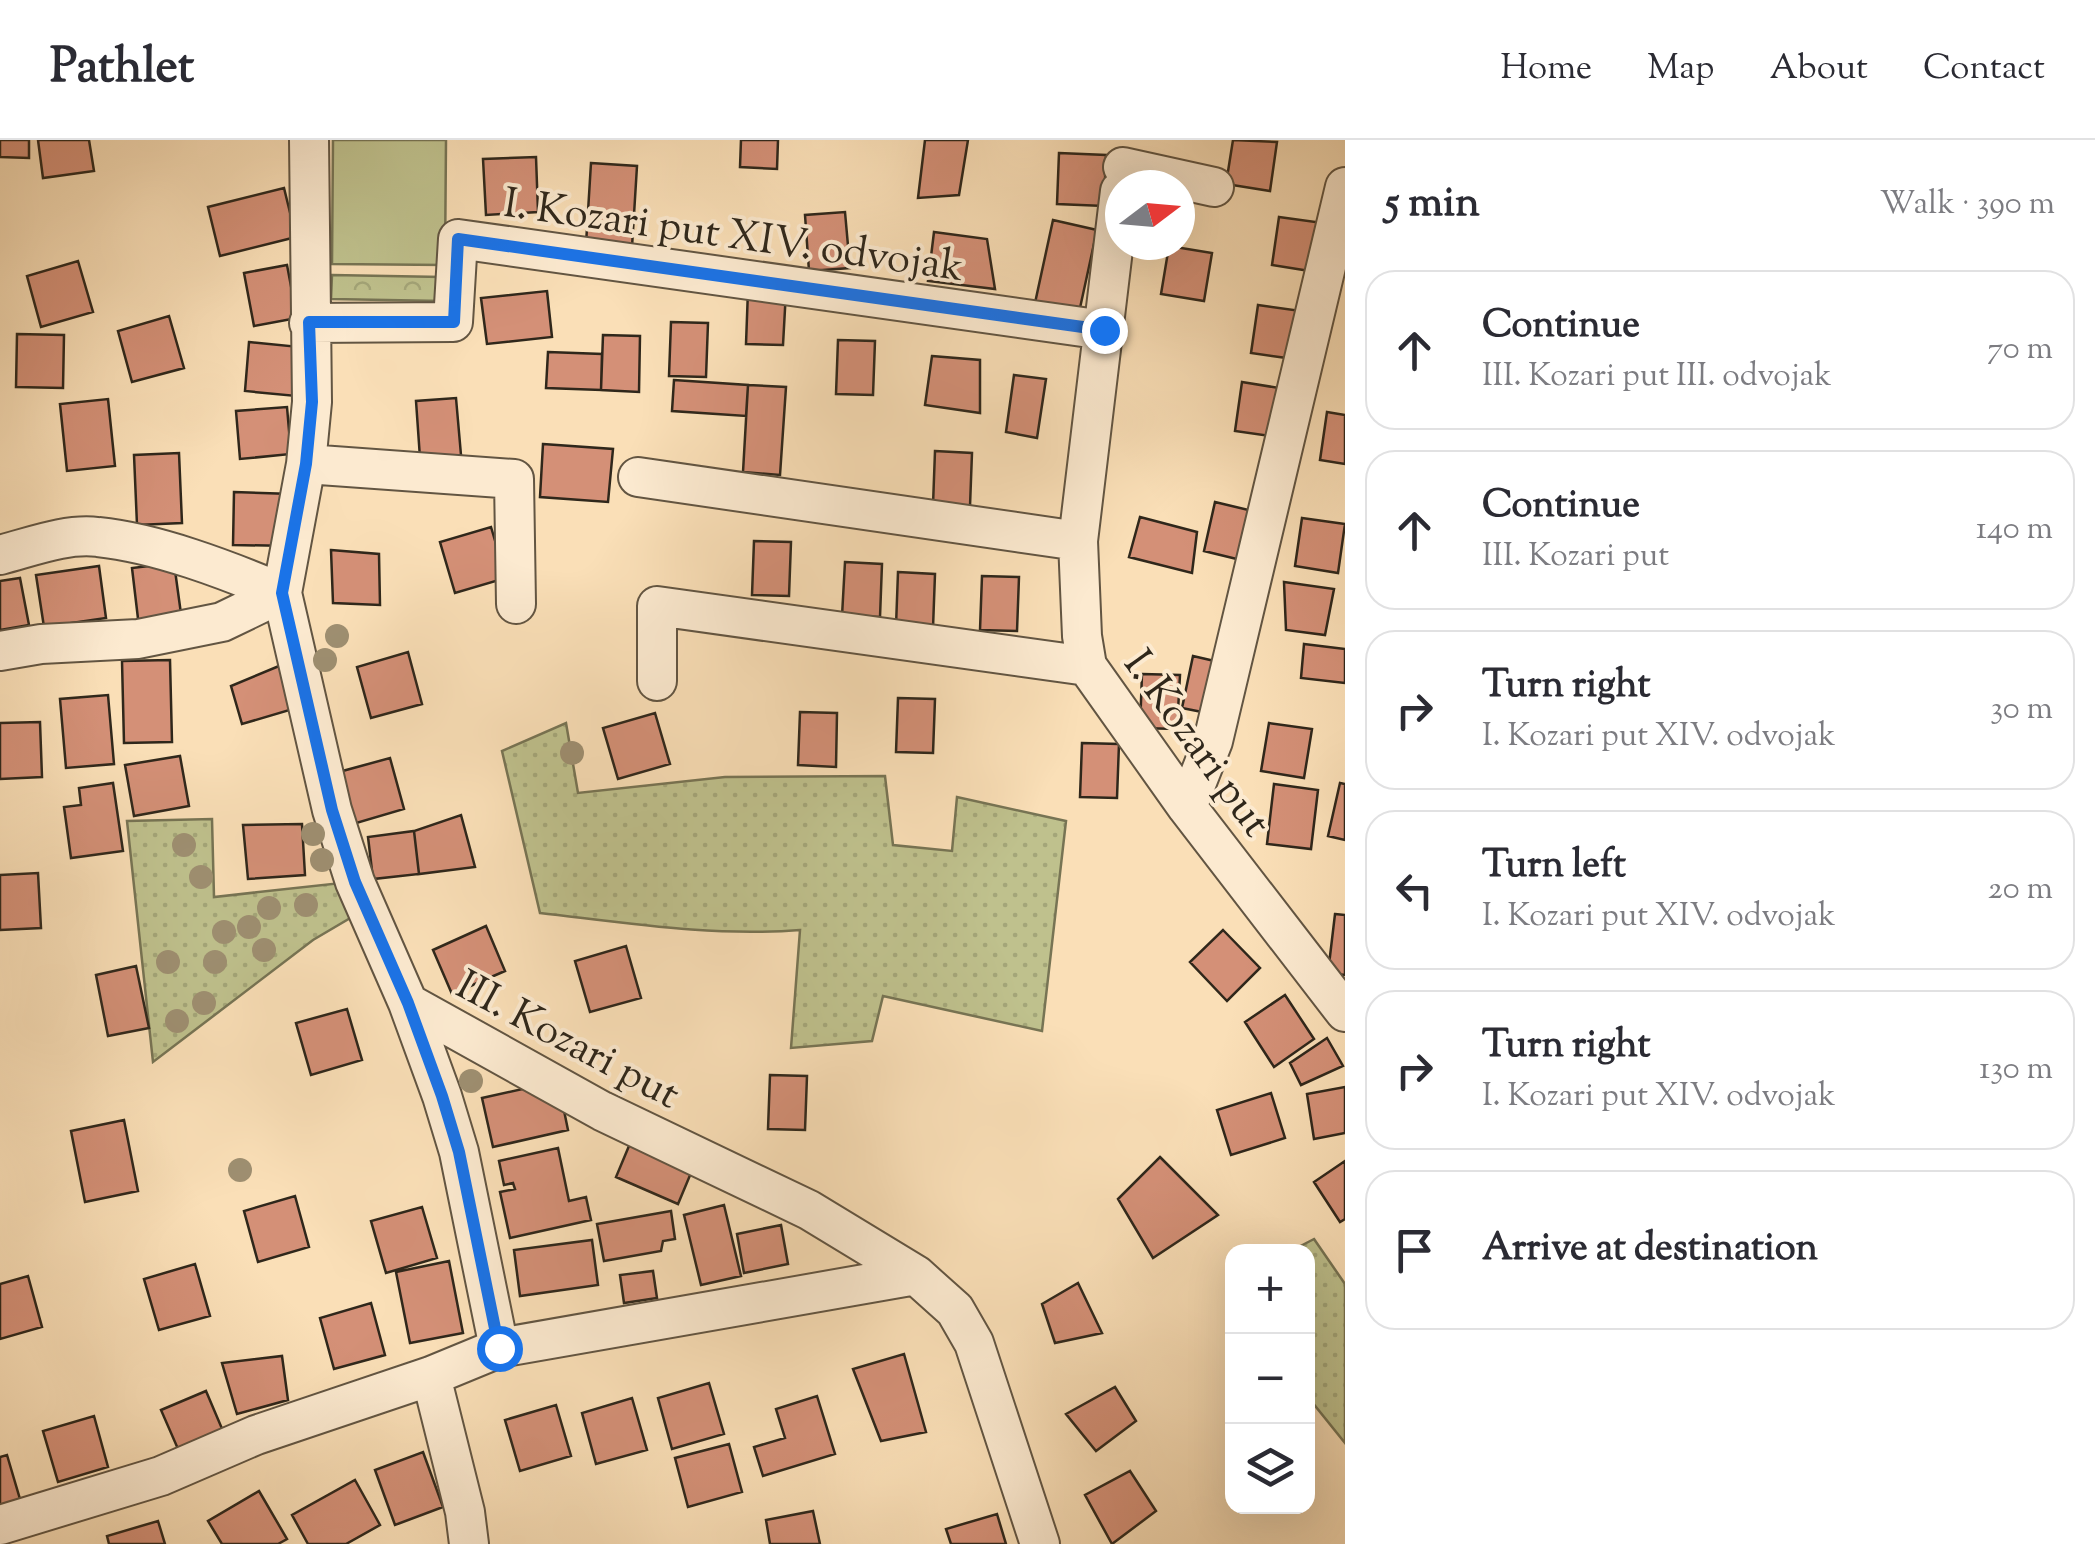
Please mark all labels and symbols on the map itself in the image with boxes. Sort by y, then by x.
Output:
north arrow [1105,170,1195,260]
street label: I. Kozari put XIV. odvojak [499,176,967,300]
route end [1082,308,1128,354]
street label: I. Kozari put [1107,639,1283,851]
street label: III. Kozari put [444,958,689,1127]
route start [477,1326,523,1372]

